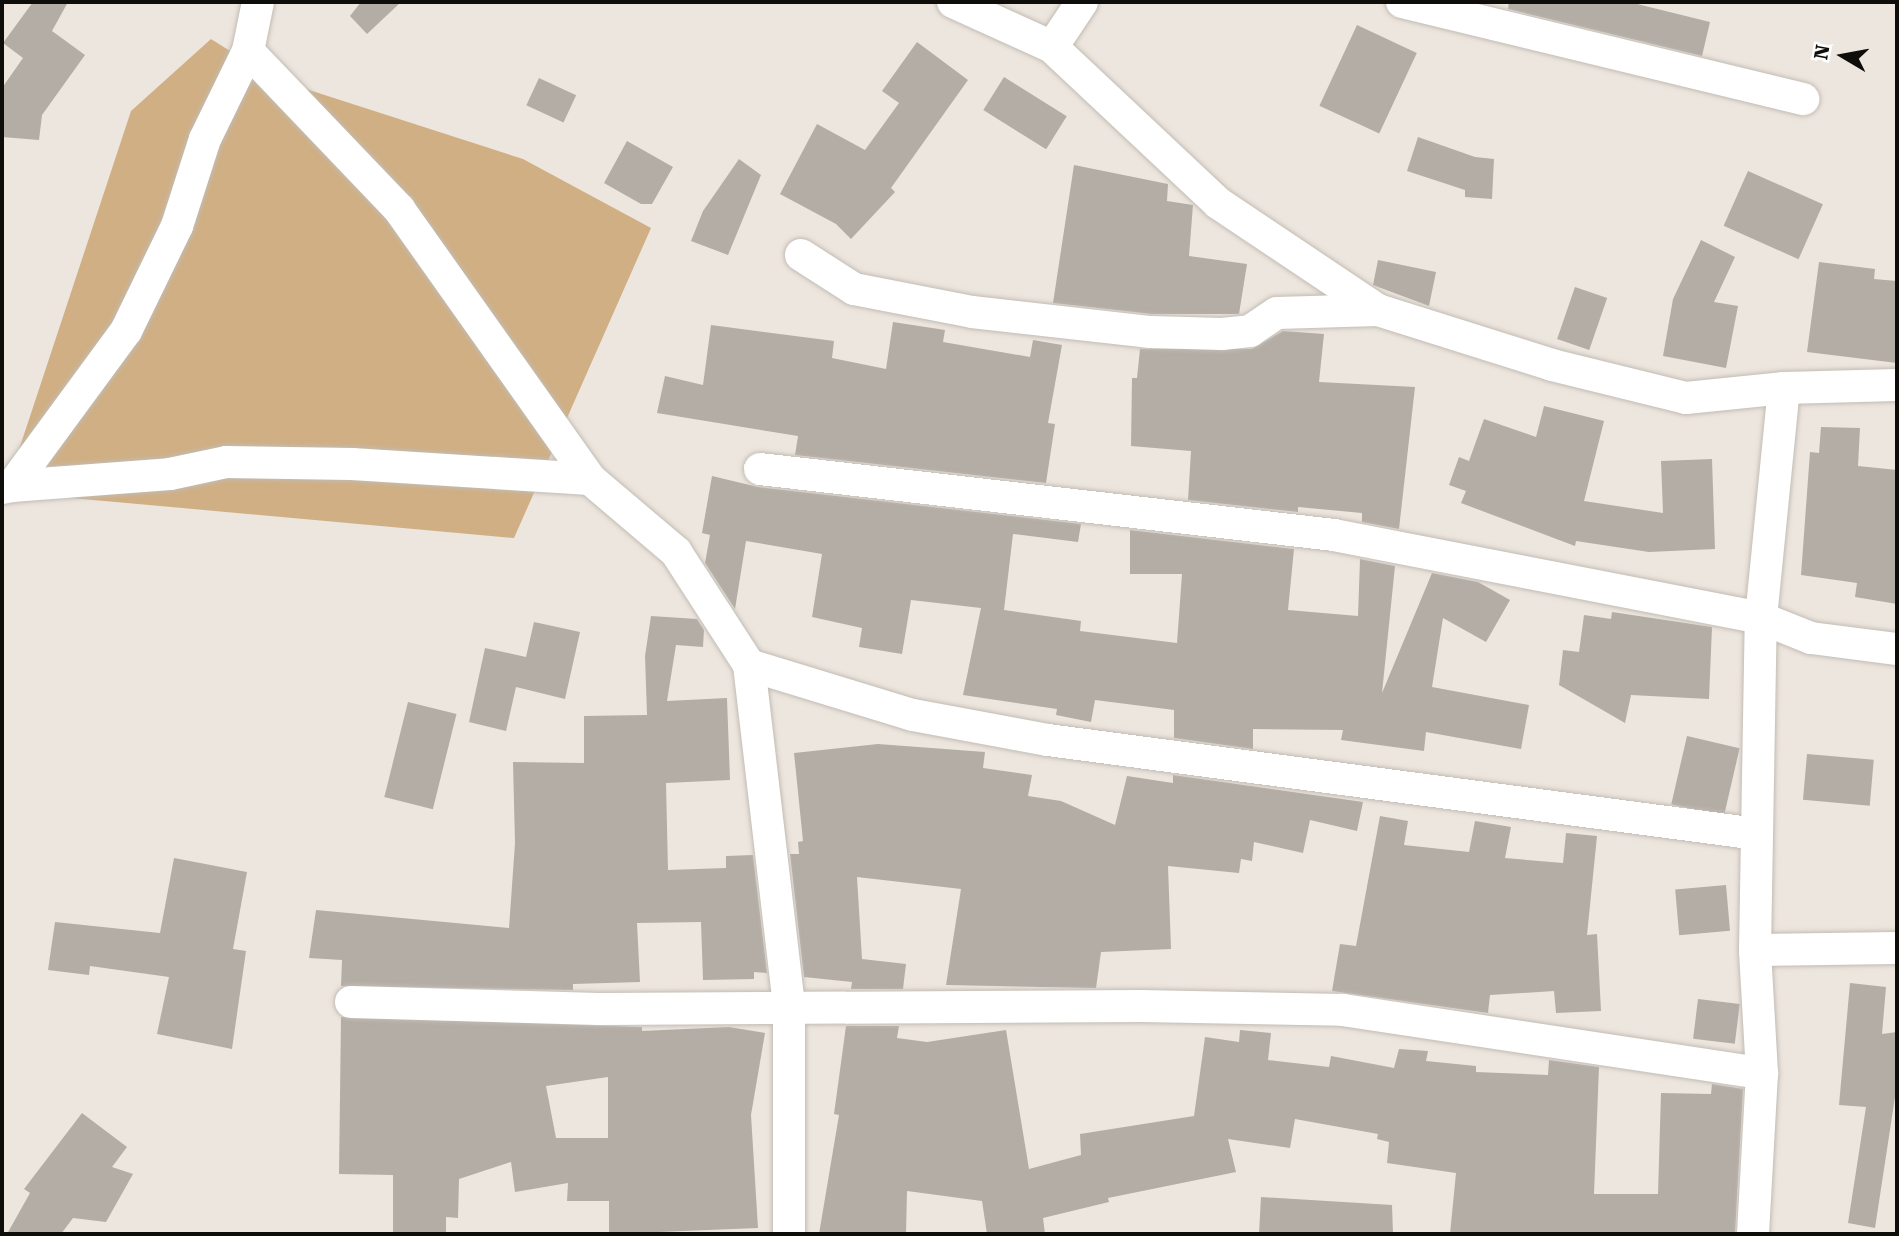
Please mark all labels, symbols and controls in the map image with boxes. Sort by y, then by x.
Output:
north arrow [1808,21,1878,91]
text: N [1809,43,1834,61]

